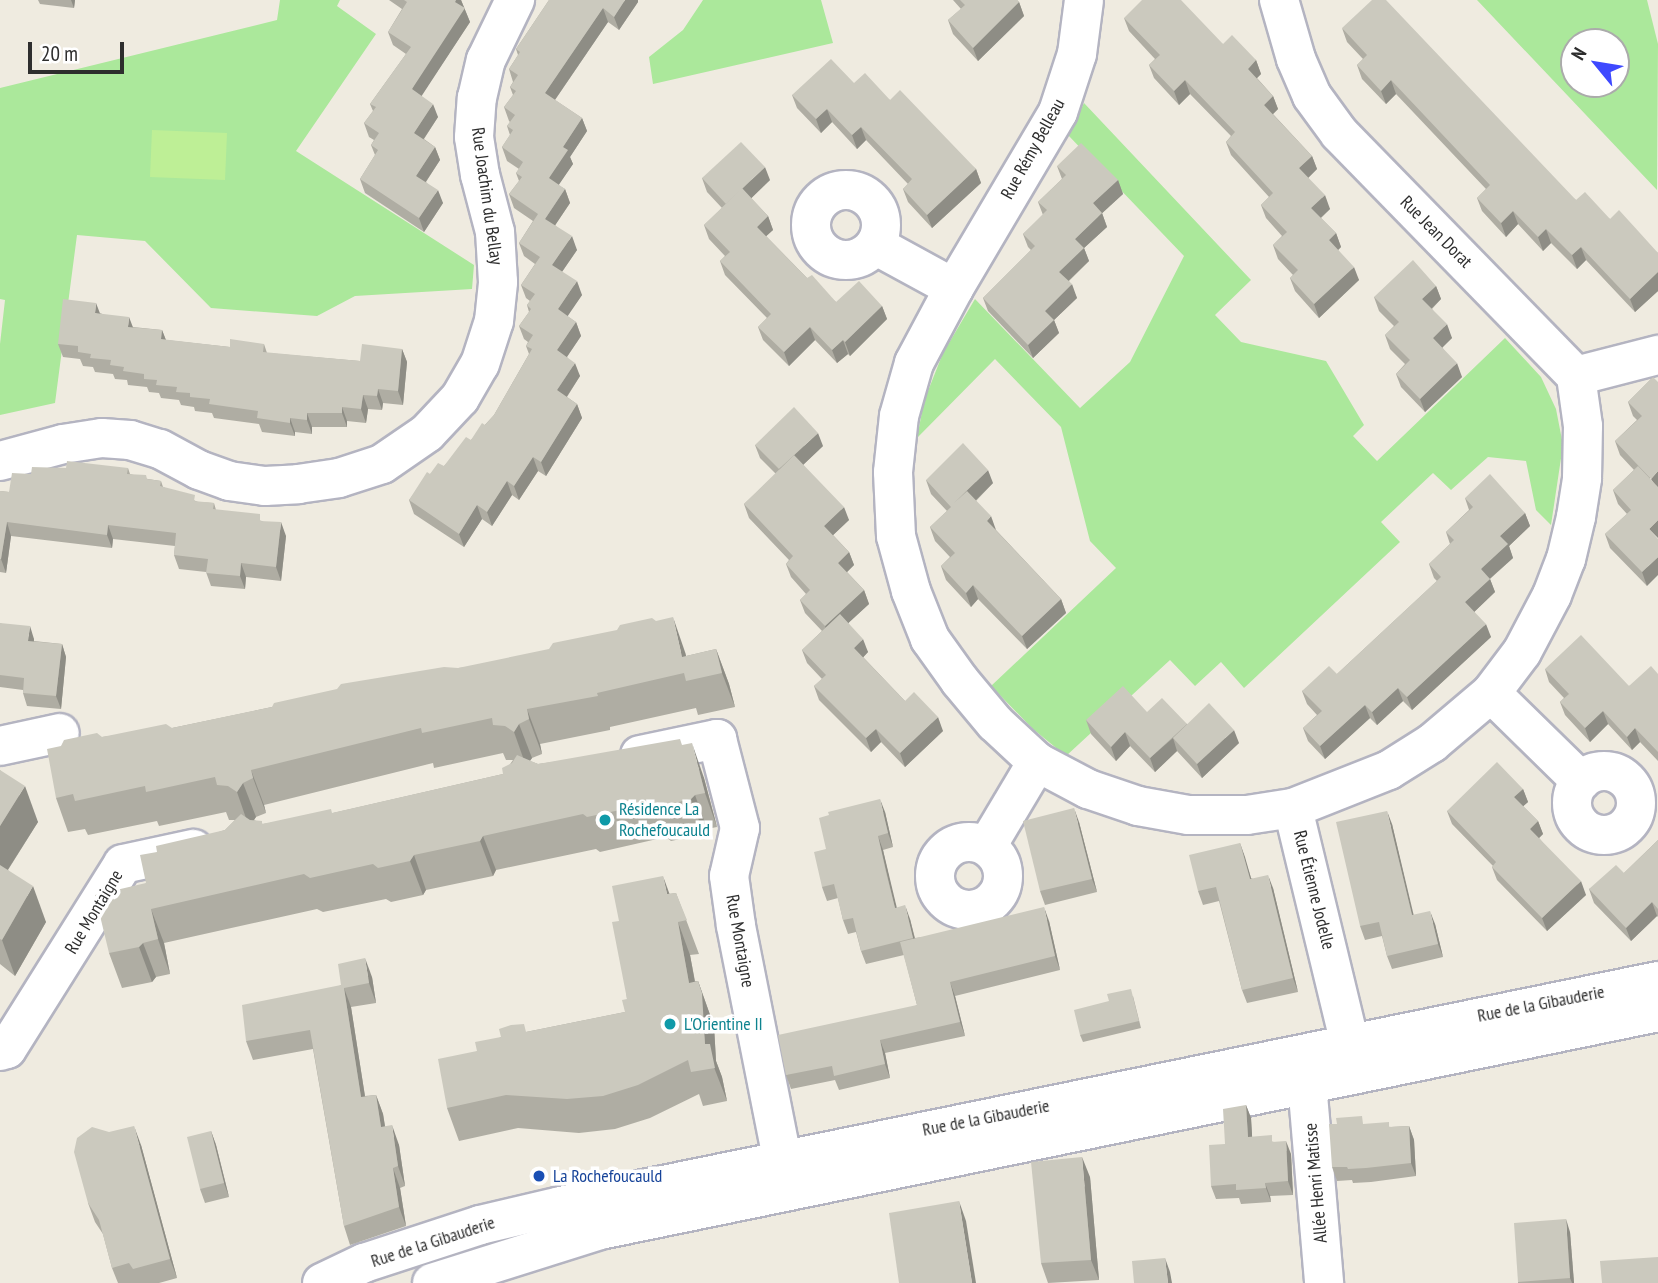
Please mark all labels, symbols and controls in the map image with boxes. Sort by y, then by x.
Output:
scale bar [32,28,128,72]
north arrow [1560,28,1630,98]
text: 20 m [41,40,78,67]
text: N [1566,43,1592,64]
street label: Rue Rémy Belleau [996,95,1070,203]
street label: Rue Joachim du Bellay [467,126,507,266]
street label: Rue Jean Dorat [1396,192,1476,272]
place label: Résidence La Rochefoucauld [619,799,710,842]
marker: Résidence La Rochefoucauld [597,812,613,828]
street label: Rue Étienne Jodelle [1289,828,1339,952]
street label: Rue Montaigne [61,866,127,958]
street label: Rue Montaigne [721,893,759,989]
street label: Rue de la Gibauderie [1476,981,1606,1027]
place label: L'Orientine II [684,1013,763,1035]
marker: L'Orientine II [662,1016,678,1032]
street label: Rue de la Gibauderie [921,1095,1051,1141]
street label: Allée Henri Matisse [1300,1122,1332,1244]
place label: La Rochefoucauld [553,1165,662,1187]
marker: La Rochefoucauld [531,1168,547,1184]
street label: Rue de la Gibauderie [368,1212,498,1272]

